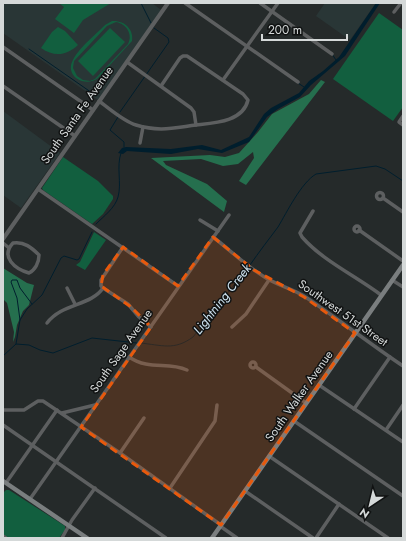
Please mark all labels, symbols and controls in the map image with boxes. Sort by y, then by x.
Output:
scale bar [262,16,347,42]
text: 200 m [268,21,302,39]
street label: South Santa Fe Avenue [36,62,118,168]
water label: Lightning Creek [188,259,256,338]
street label: Southwest 51st Street [294,275,392,351]
street label: South Sage Avenue [85,305,157,397]
street label: South Walker Avenue [261,347,337,445]
north arrow [350,485,390,525]
text: N [356,504,372,522]

